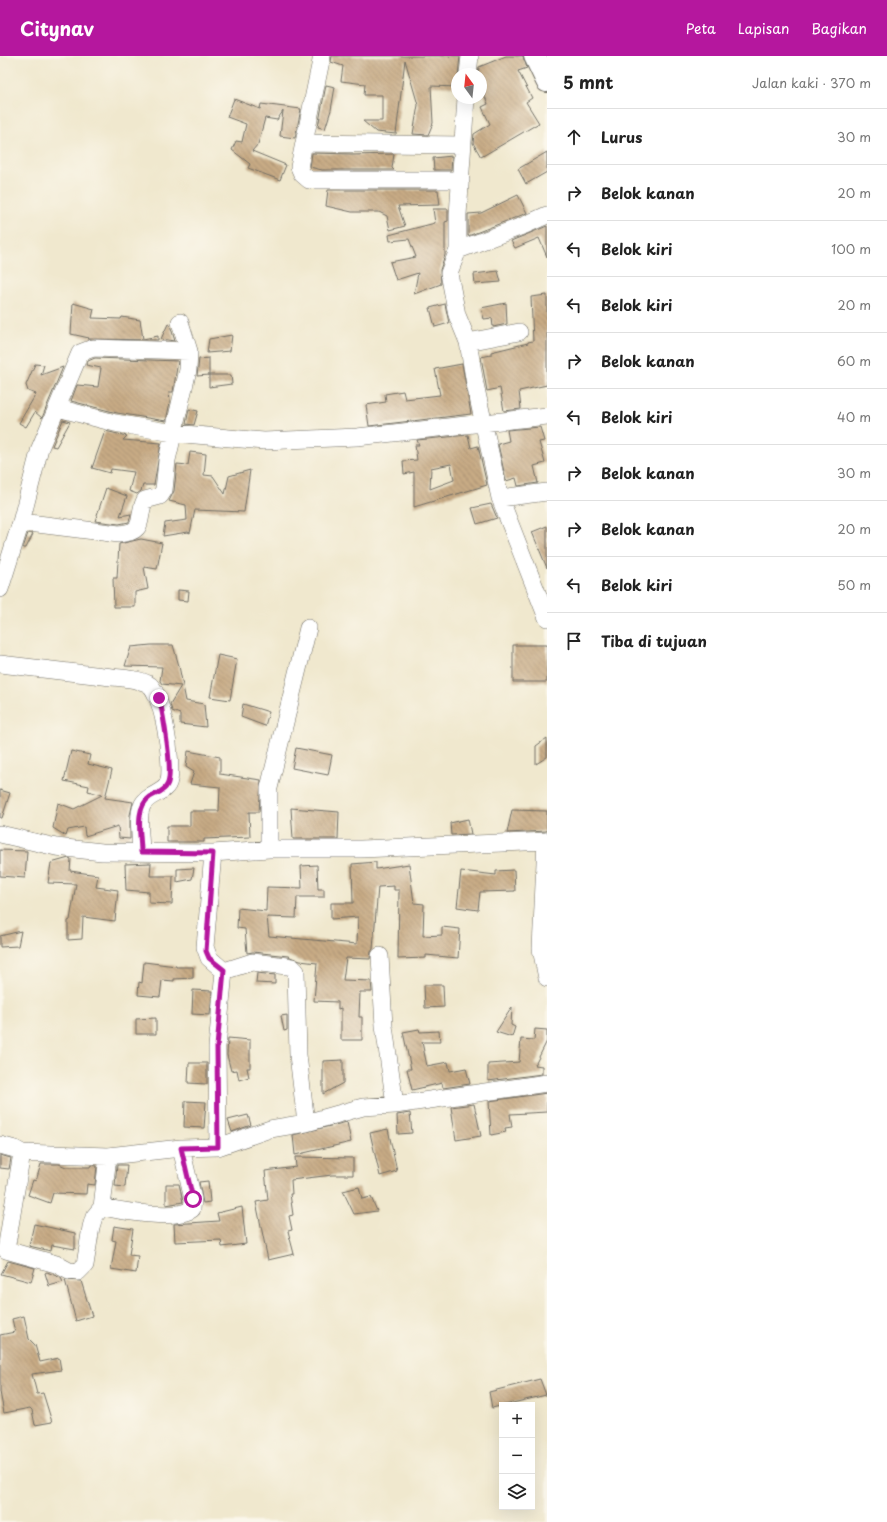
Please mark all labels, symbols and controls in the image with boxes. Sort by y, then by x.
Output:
text: Citynav [20,14,94,42]
text: Peta [686,18,716,39]
text: Lapisan [738,18,789,39]
text: Bagikan [811,18,867,39]
north arrow [451,68,487,104]
text: 5 mnt [563,69,614,95]
text: Jalan kaki · 370 m [752,73,871,92]
text: Lurus [601,125,642,148]
icon: ahead [563,126,585,148]
text: 30 m [837,127,871,146]
text: Belok kanan [601,181,695,204]
icon: right [563,182,585,204]
text: 20 m [837,183,871,202]
text: Belok kiri [601,237,672,260]
icon: left [563,238,585,260]
text: 100 m [831,239,871,258]
text: Belok kiri [601,293,672,316]
icon: left [563,294,585,316]
text: 20 m [837,295,871,314]
text: Belok kanan [601,349,695,372]
icon: right [563,350,585,372]
text: 60 m [837,351,871,370]
text: Belok kiri [601,405,672,428]
icon: left [563,406,585,428]
text: 40 m [837,407,871,426]
text: Belok kanan [601,461,695,484]
icon: right [563,462,585,484]
text: 30 m [837,463,871,482]
text: Belok kanan [601,517,695,540]
icon: right [563,518,585,540]
text: 20 m [837,519,871,538]
text: Belok kiri [601,573,672,596]
icon: left [563,574,585,596]
text: 50 m [837,575,871,594]
text: Tiba di tujuan [601,629,707,652]
icon: arrive [563,630,585,652]
route end [150,689,168,707]
route start [184,1190,202,1208]
map controls [499,1402,535,1510]
button: + [499,1402,535,1438]
button: − [499,1438,535,1474]
button: layers [499,1474,535,1510]

